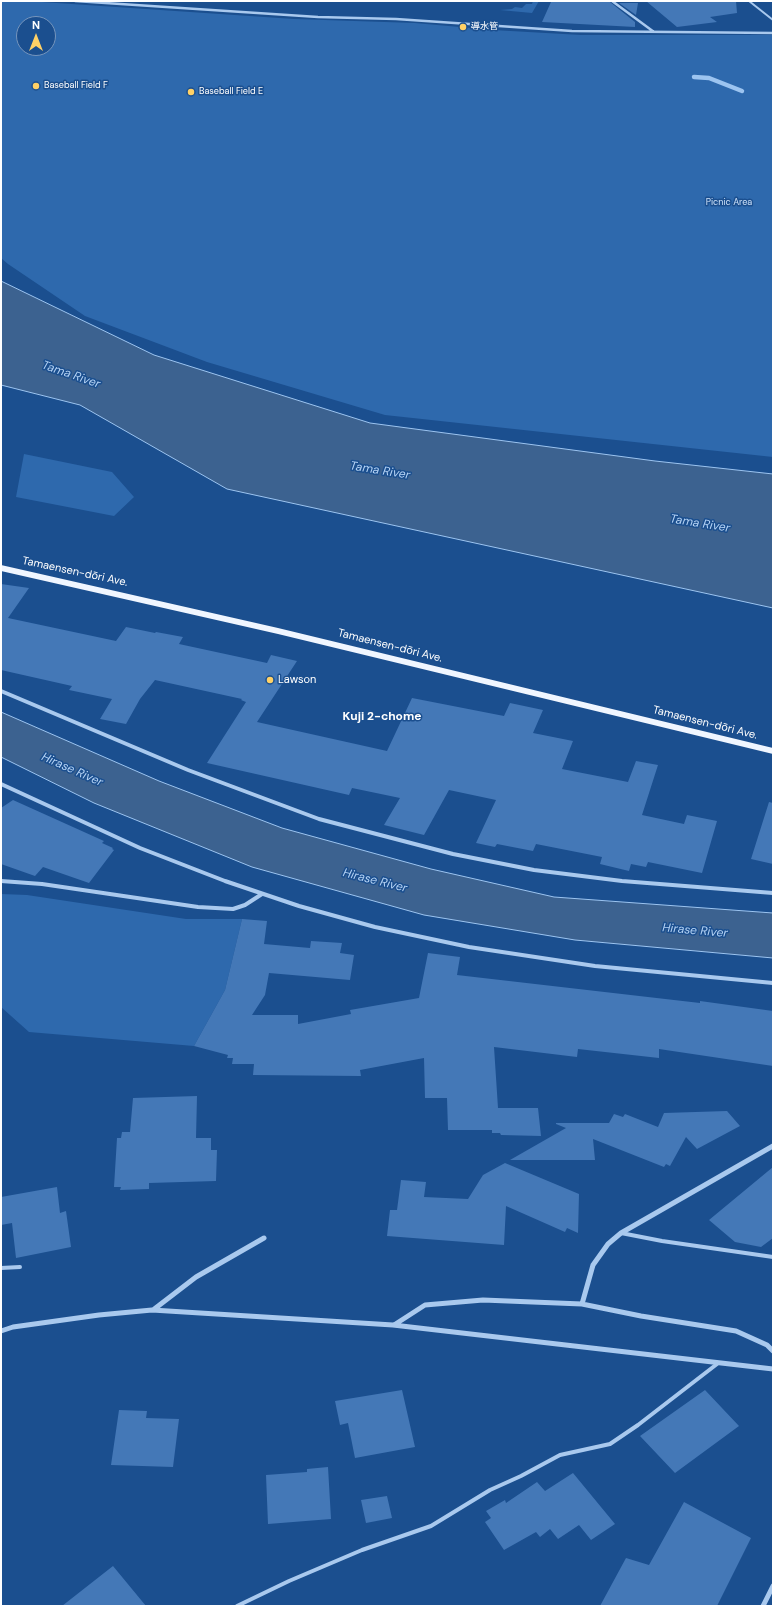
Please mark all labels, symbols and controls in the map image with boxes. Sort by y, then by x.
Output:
north arrow [16,16,56,56]
text: N [32,18,40,32]
marker: 導水管 [458,22,468,32]
place label: 導水管 [471,22,498,32]
marker: Baseball Field F [31,81,41,91]
place label: Baseball Field F [44,81,108,91]
marker: Baseball Field E [186,87,196,97]
place label: Baseball Field E [199,87,263,97]
park label: Picnic Area [706,198,752,208]
water label: Tama River [40,358,102,392]
water label: Tama River [349,459,411,483]
water label: Tama River [669,512,731,536]
street label: Tamaensen-dōri Ave. [21,554,129,590]
street label: Tamaensen-dōri Ave. [336,627,444,665]
place label: Lawson [278,673,316,687]
marker: Lawson [265,675,275,685]
street label: Tamaensen-dōri Ave. [651,704,759,742]
district label: Kuji 2-chome [343,710,421,724]
water label: Hirase River [39,750,105,790]
water label: Hirase River [341,866,409,896]
water label: Hirase River [662,921,728,941]

